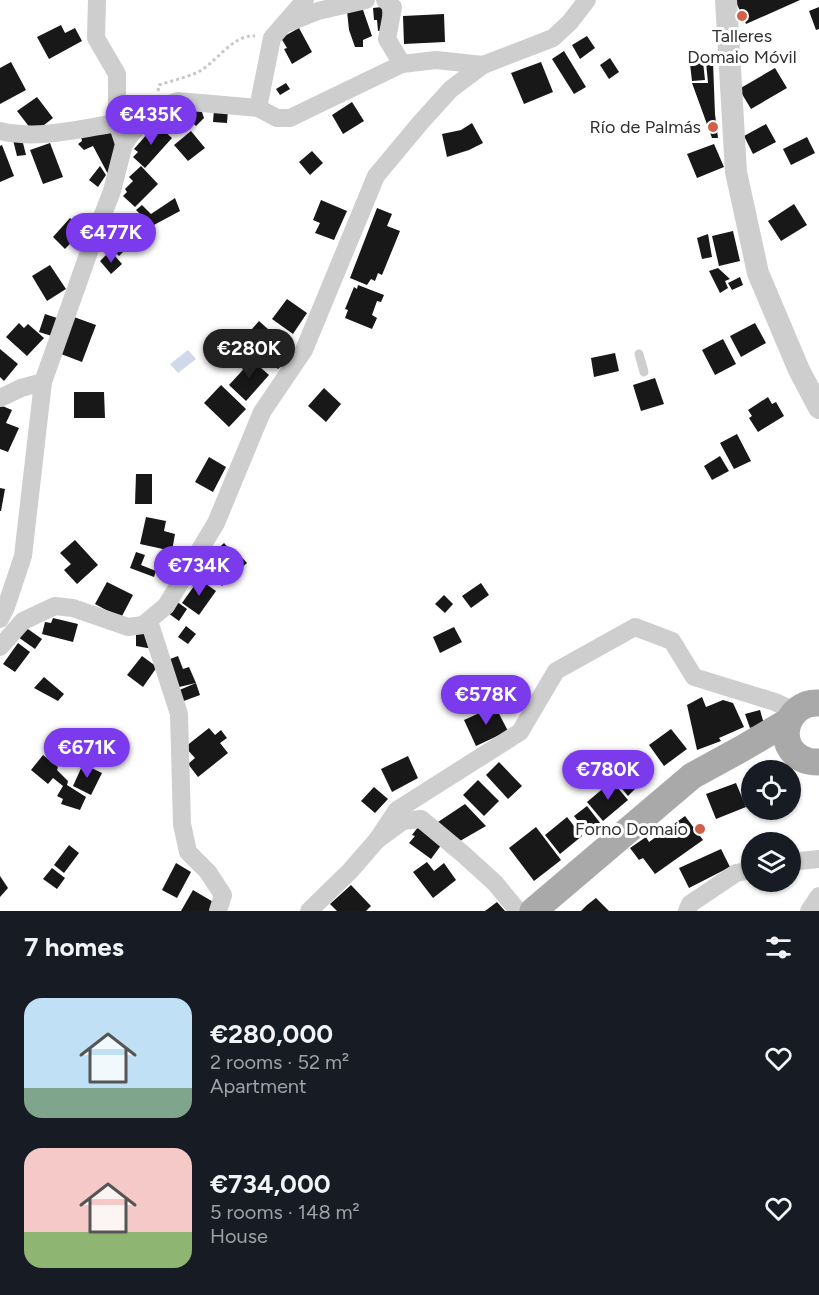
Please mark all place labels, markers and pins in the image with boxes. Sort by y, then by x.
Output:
marker: Talleres Domaio Móvil [735,9,749,23]
place label: Talleres Domaio Móvil [687,25,797,68]
pin: €435K [109,95,193,146]
place label: Río de Palmás [590,116,701,138]
marker: Río de Palmás [706,120,720,134]
pin: €477K [69,213,153,264]
pin: €280K [207,329,291,380]
pin: €734K [157,546,241,597]
pin: €578K [444,675,528,726]
pin: €671K [45,728,129,779]
pin: €780K [566,750,650,801]
place label: Forno Domaio [575,818,688,840]
marker: Forno Domaio [693,822,707,836]

